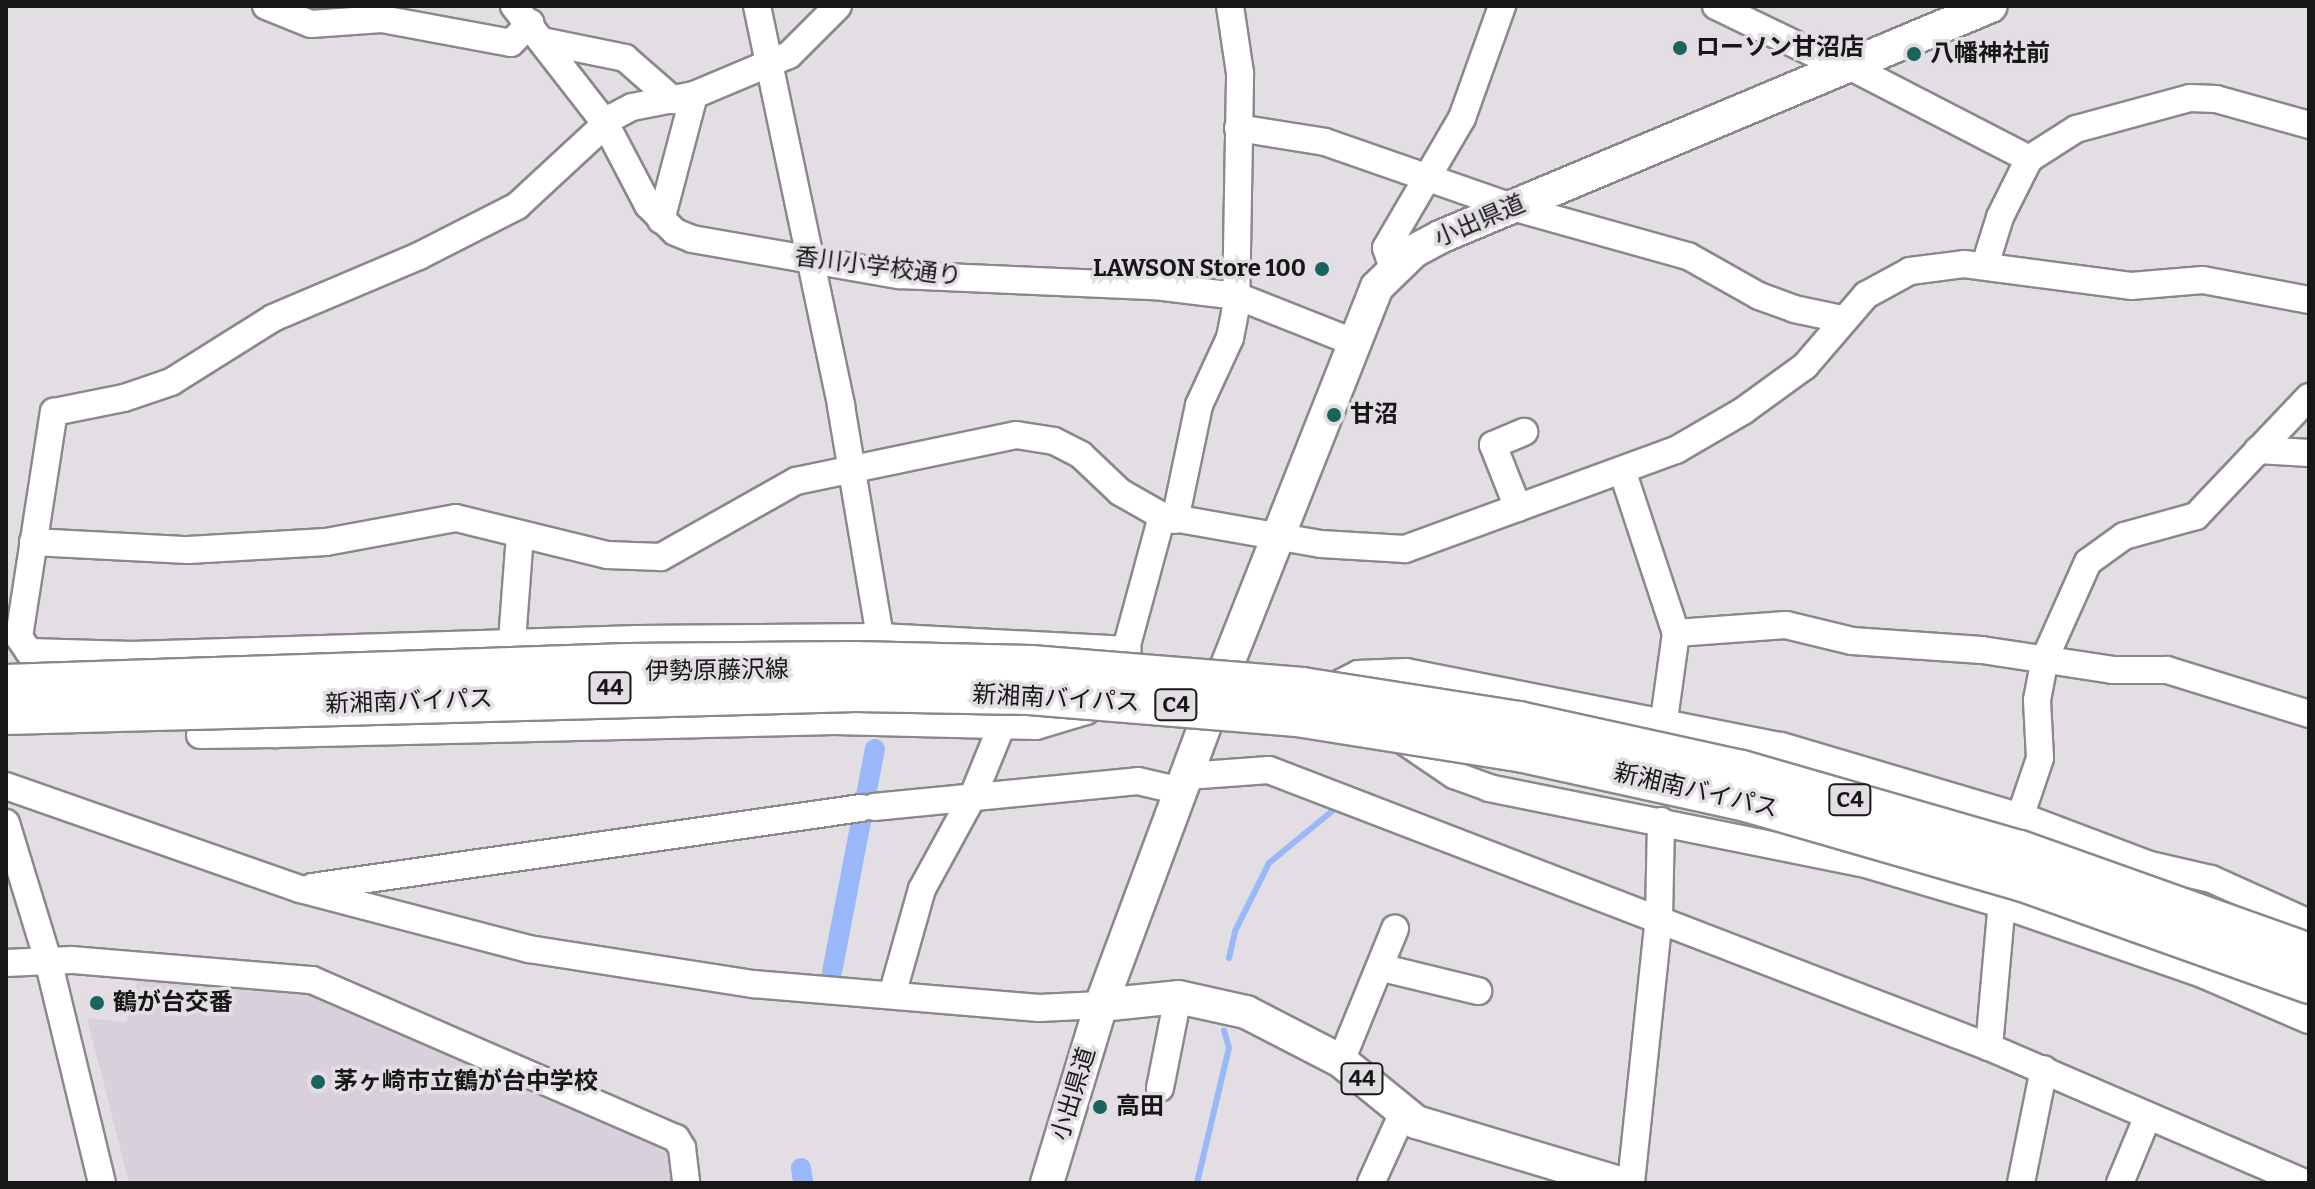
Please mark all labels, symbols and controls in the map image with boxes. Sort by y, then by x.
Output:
place label: ローソン甘沼店 [1696,34,1864,62]
marker: ローソン甘沼店 [1671,39,1689,57]
place label: 八幡神社前 [1930,40,2050,68]
marker: 八幡神社前 [1905,45,1923,63]
street label: 小出県道 [1430,189,1530,253]
street label: 香川小学校通り [793,242,963,292]
place label: LAWSON Store 100 [1093,255,1306,283]
marker: LAWSON Store 100 [1313,260,1331,278]
place label: 甘沼 [1350,401,1398,429]
marker: 甘沼 [1325,406,1343,424]
street label: 伊勢原藤沢線 [645,655,789,687]
road number: 44 [588,670,632,706]
street label: 新湘南バイパス [971,680,1141,718]
street label: 新湘南バイパス [325,685,493,719]
road number: C4 [1154,687,1198,723]
street label: 新湘南バイパス [1611,758,1781,824]
road number: C4 [1828,782,1872,818]
place label: 鶴が台交番 [113,989,233,1017]
marker: 鶴が台交番 [88,994,106,1012]
street label: 小出県道 [1046,1044,1102,1144]
road number: 44 [1340,1061,1384,1097]
place label: 茅ヶ崎市立鶴が台中学校 [334,1068,598,1096]
marker: 茅ヶ崎市立鶴が台中学校 [309,1073,327,1091]
place label: 高田 [1116,1093,1164,1121]
marker: 高田 [1091,1098,1109,1116]

